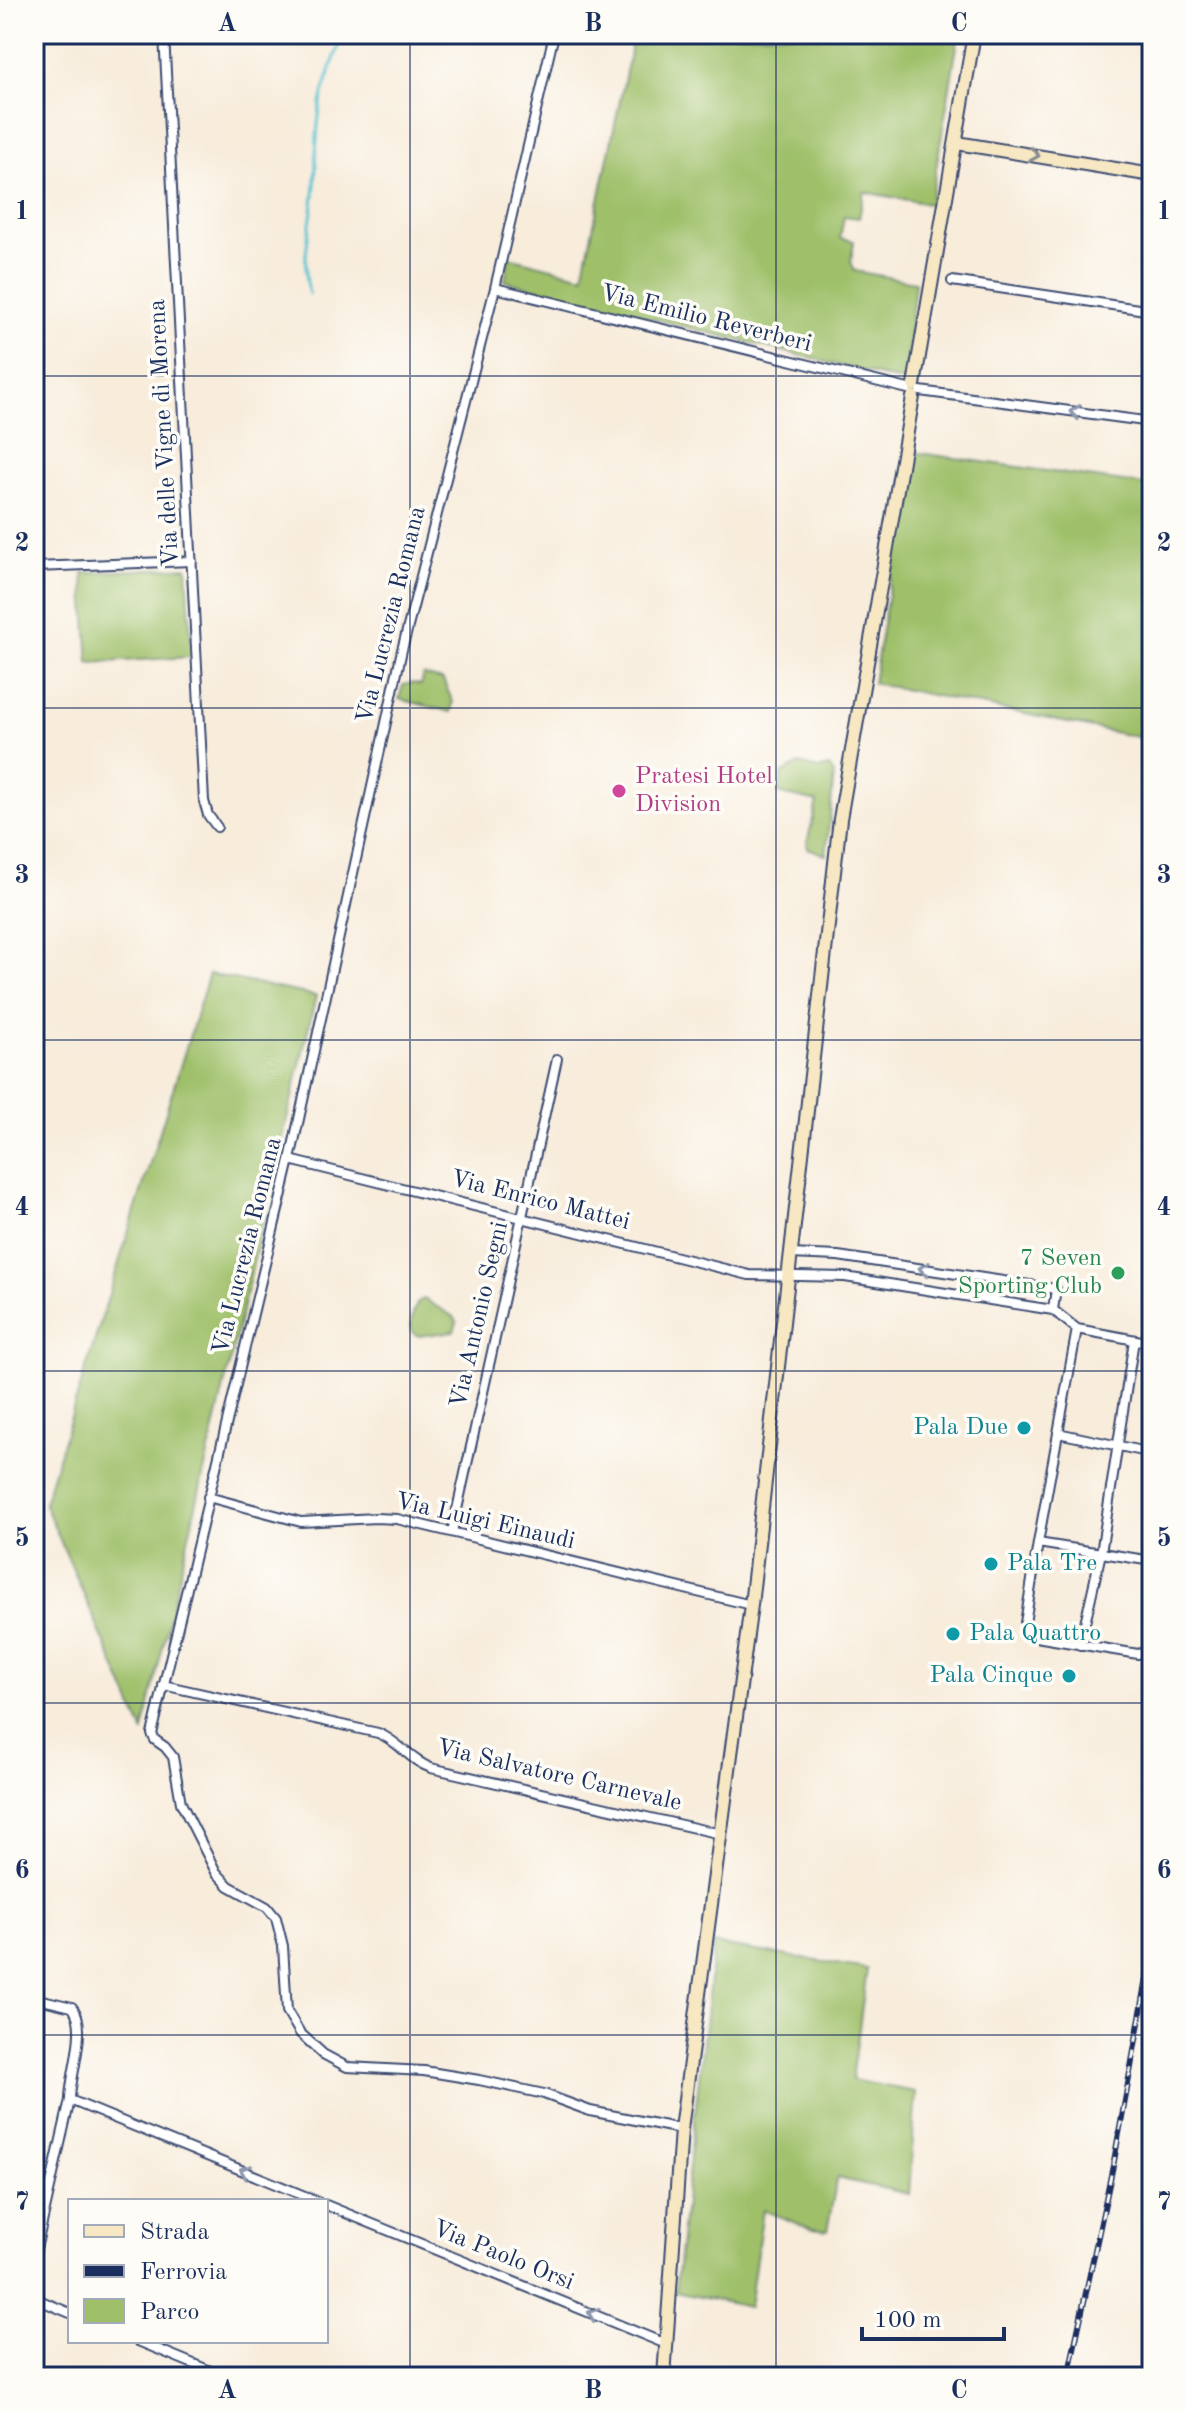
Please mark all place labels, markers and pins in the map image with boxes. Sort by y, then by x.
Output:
place label: Pratesi Hotel Division [635,765,773,817]
marker: Pratesi Hotel Division [610,782,628,800]
place label: 7 Seven Sporting Club [958,1247,1102,1299]
marker: 7 Seven Sporting Club [1109,1264,1127,1282]
place label: Pala Due [913,1416,1008,1440]
marker: Pala Due [1015,1419,1033,1437]
place label: Pala Tre [1007,1552,1097,1576]
marker: Pala Tre [982,1555,1000,1573]
place label: Pala Quattro [969,1622,1101,1646]
marker: Pala Quattro [944,1625,962,1643]
place label: Pala Cinque [929,1664,1053,1688]
marker: Pala Cinque [1060,1667,1078,1685]

